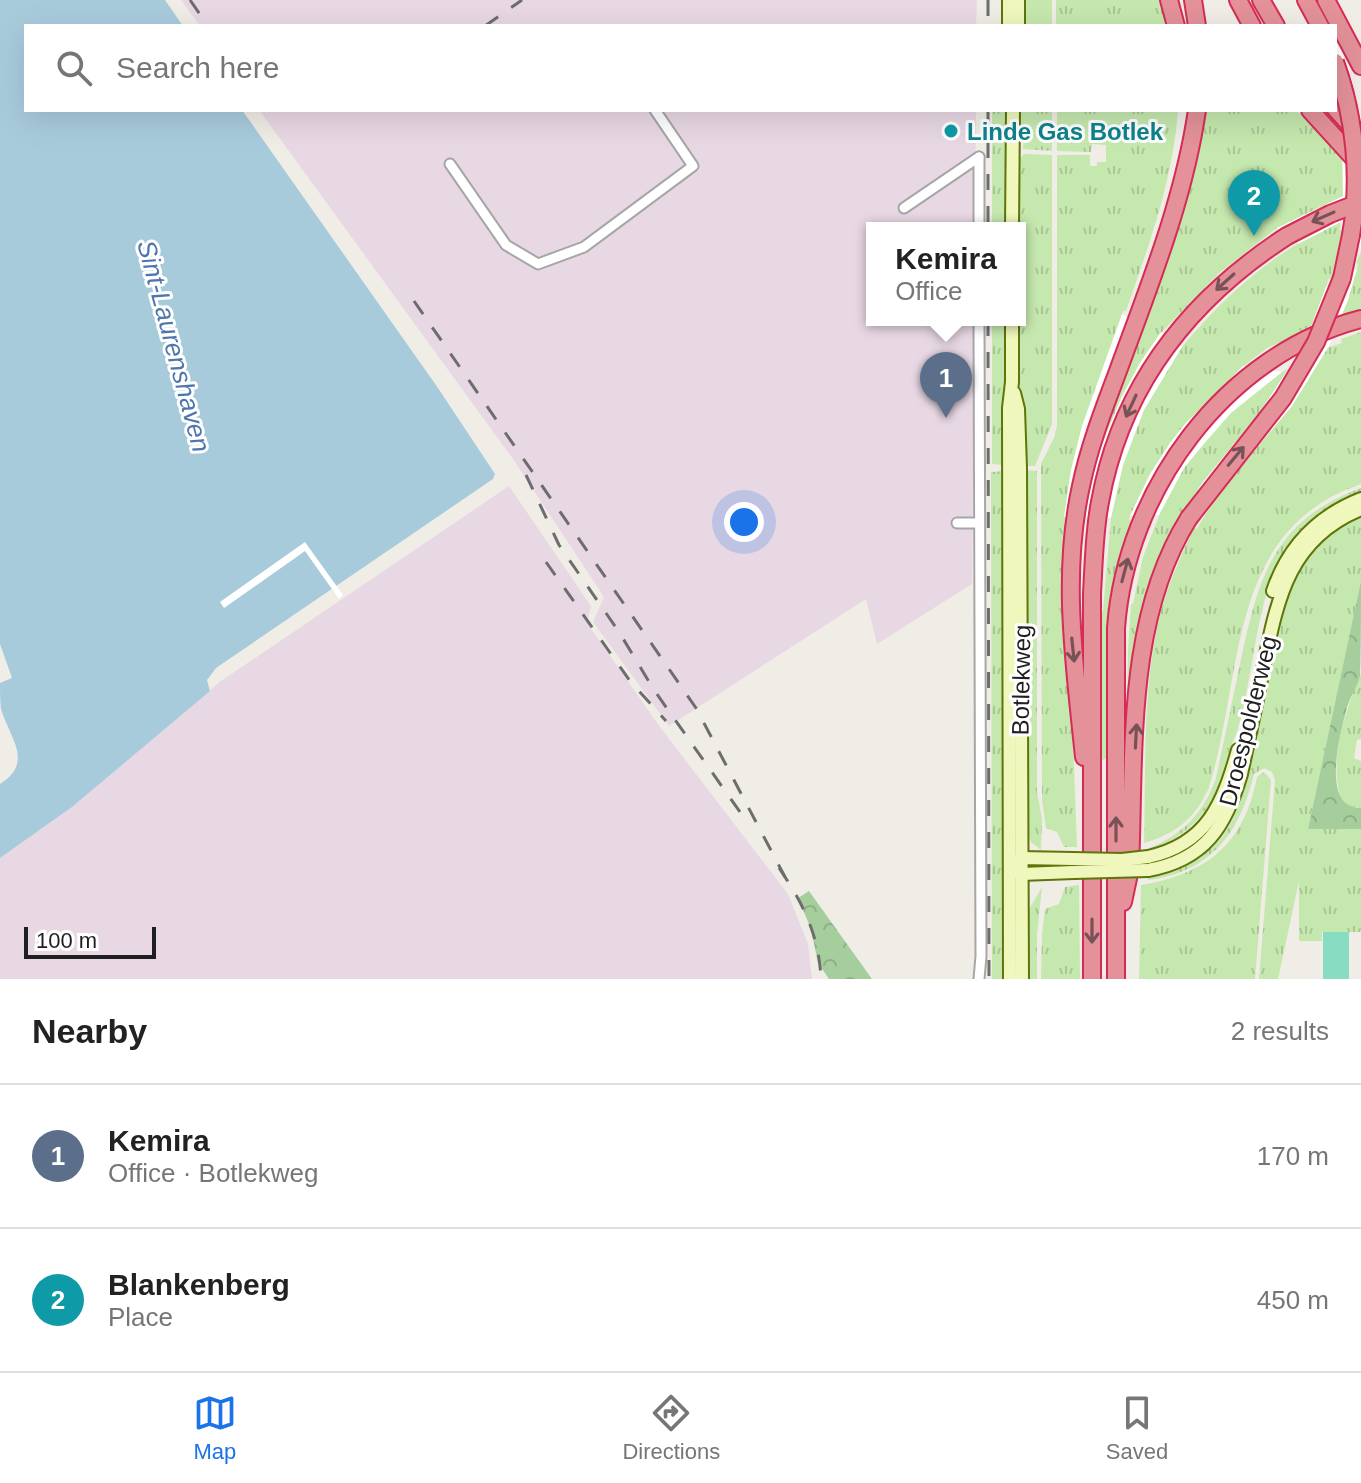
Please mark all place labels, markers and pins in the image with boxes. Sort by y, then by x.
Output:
place label: Linde Gas Botlek [967,118,1164,145]
marker: Linde Gas Botlek [942,122,960,140]
pin: 2 [1228,170,1280,236]
pin: 1 [920,352,972,418]

